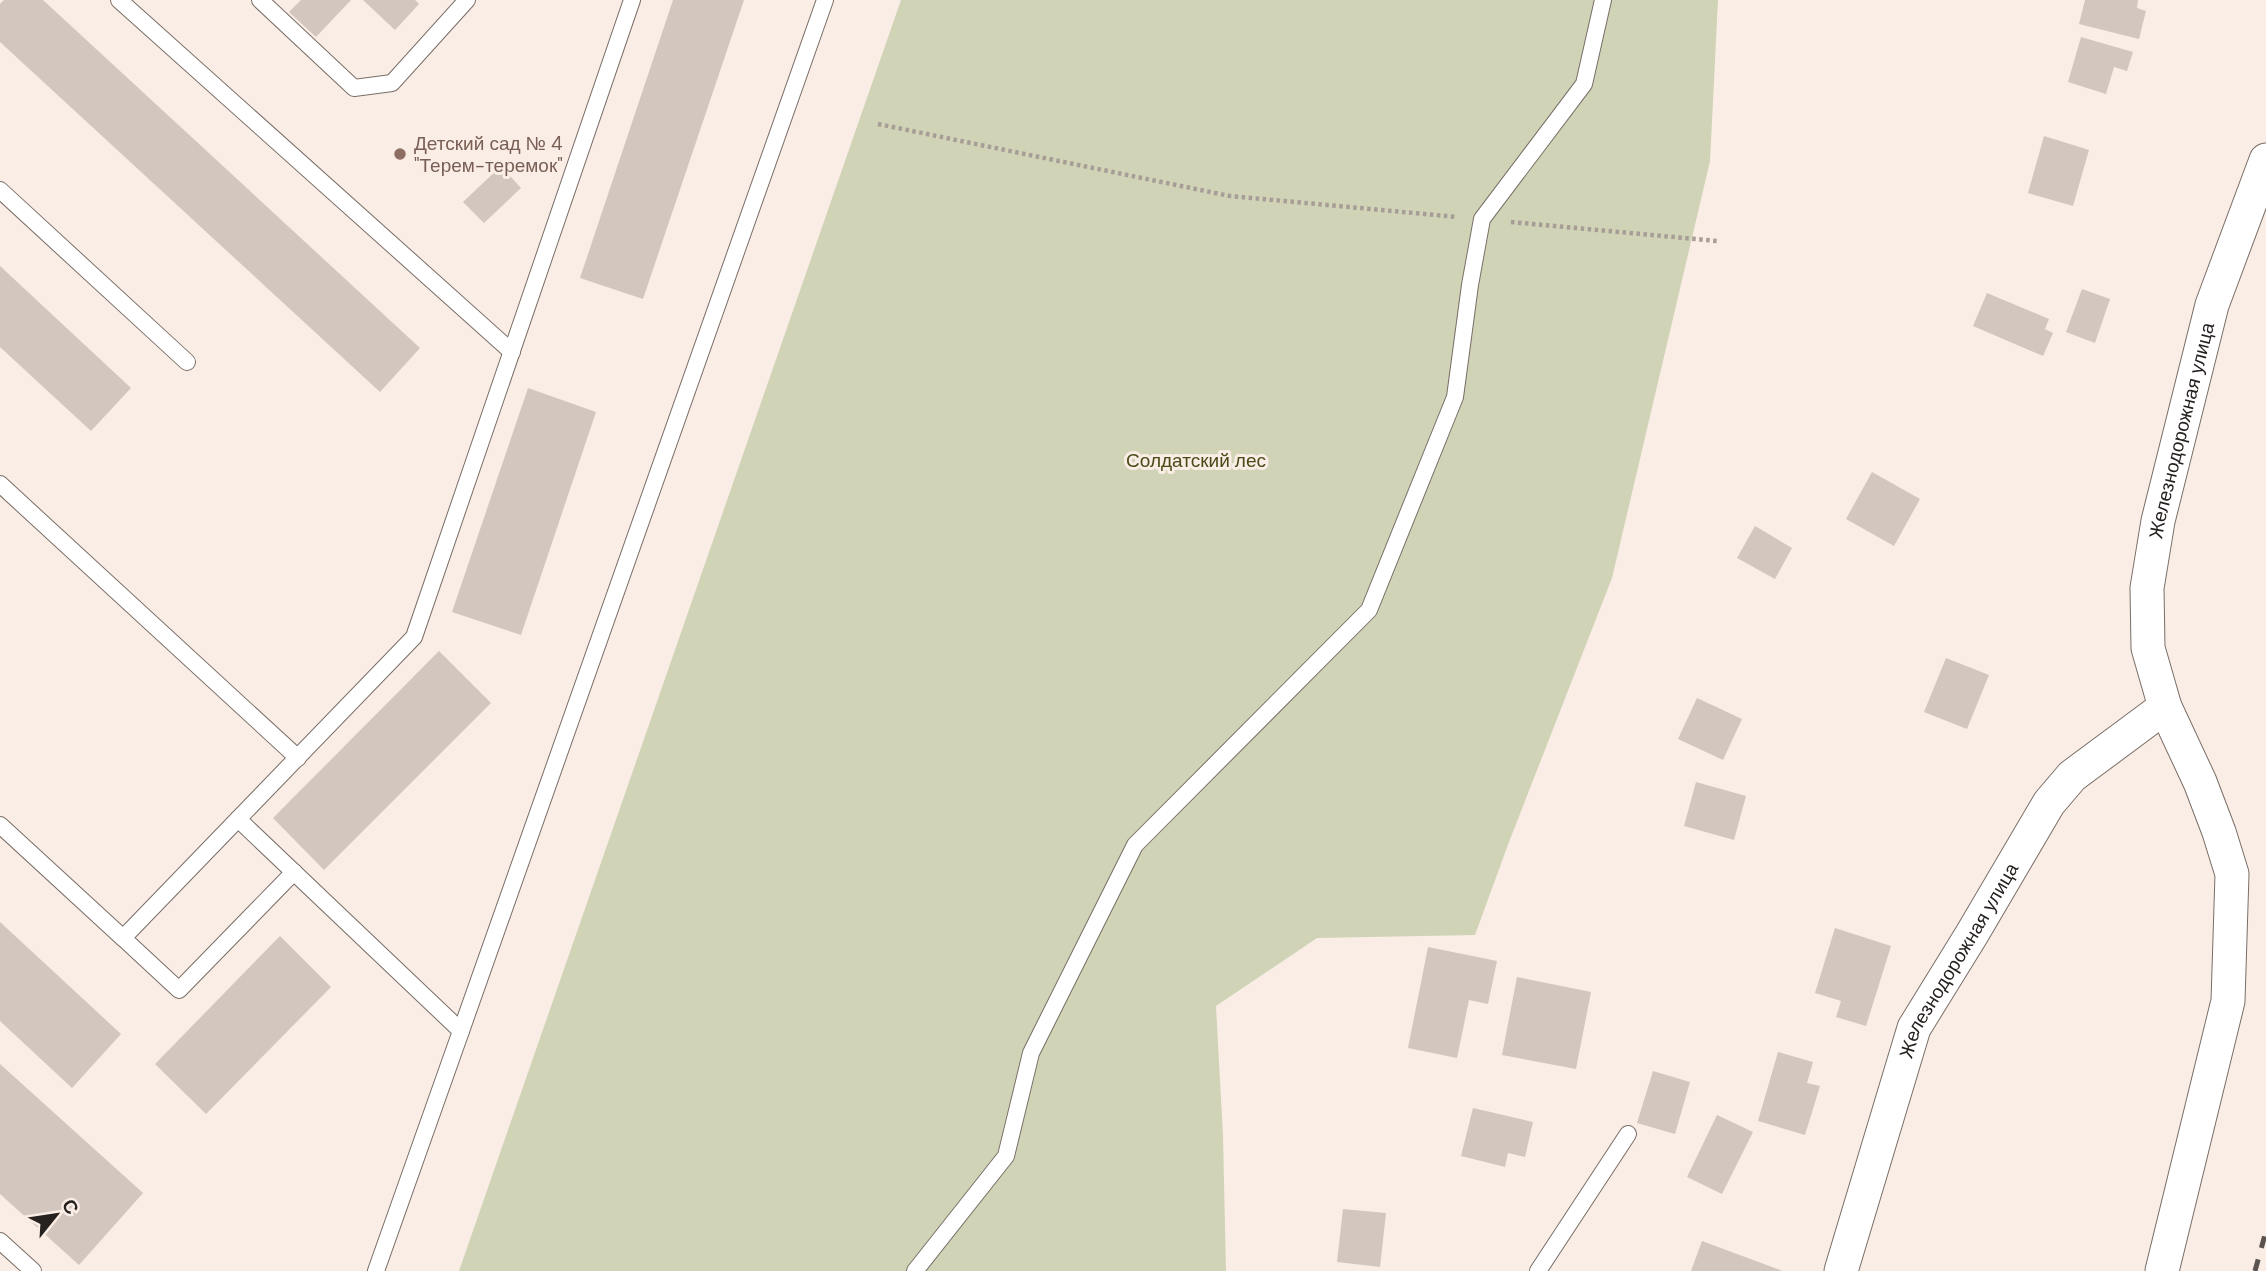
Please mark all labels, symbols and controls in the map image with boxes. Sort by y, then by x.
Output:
place label: Детский сад № 4 "Терем-теремок" [414,131,563,178]
marker: Детский сад № 4 "Терем-теремок" [392,146,408,162]
street label: Железнодорожная улица [2143,319,2220,540]
park label: Солдатский лес [1126,448,1266,473]
street label: Железнодорожная улица [1894,858,2024,1061]
north arrow [21,1180,91,1250]
text: С [56,1195,85,1219]

